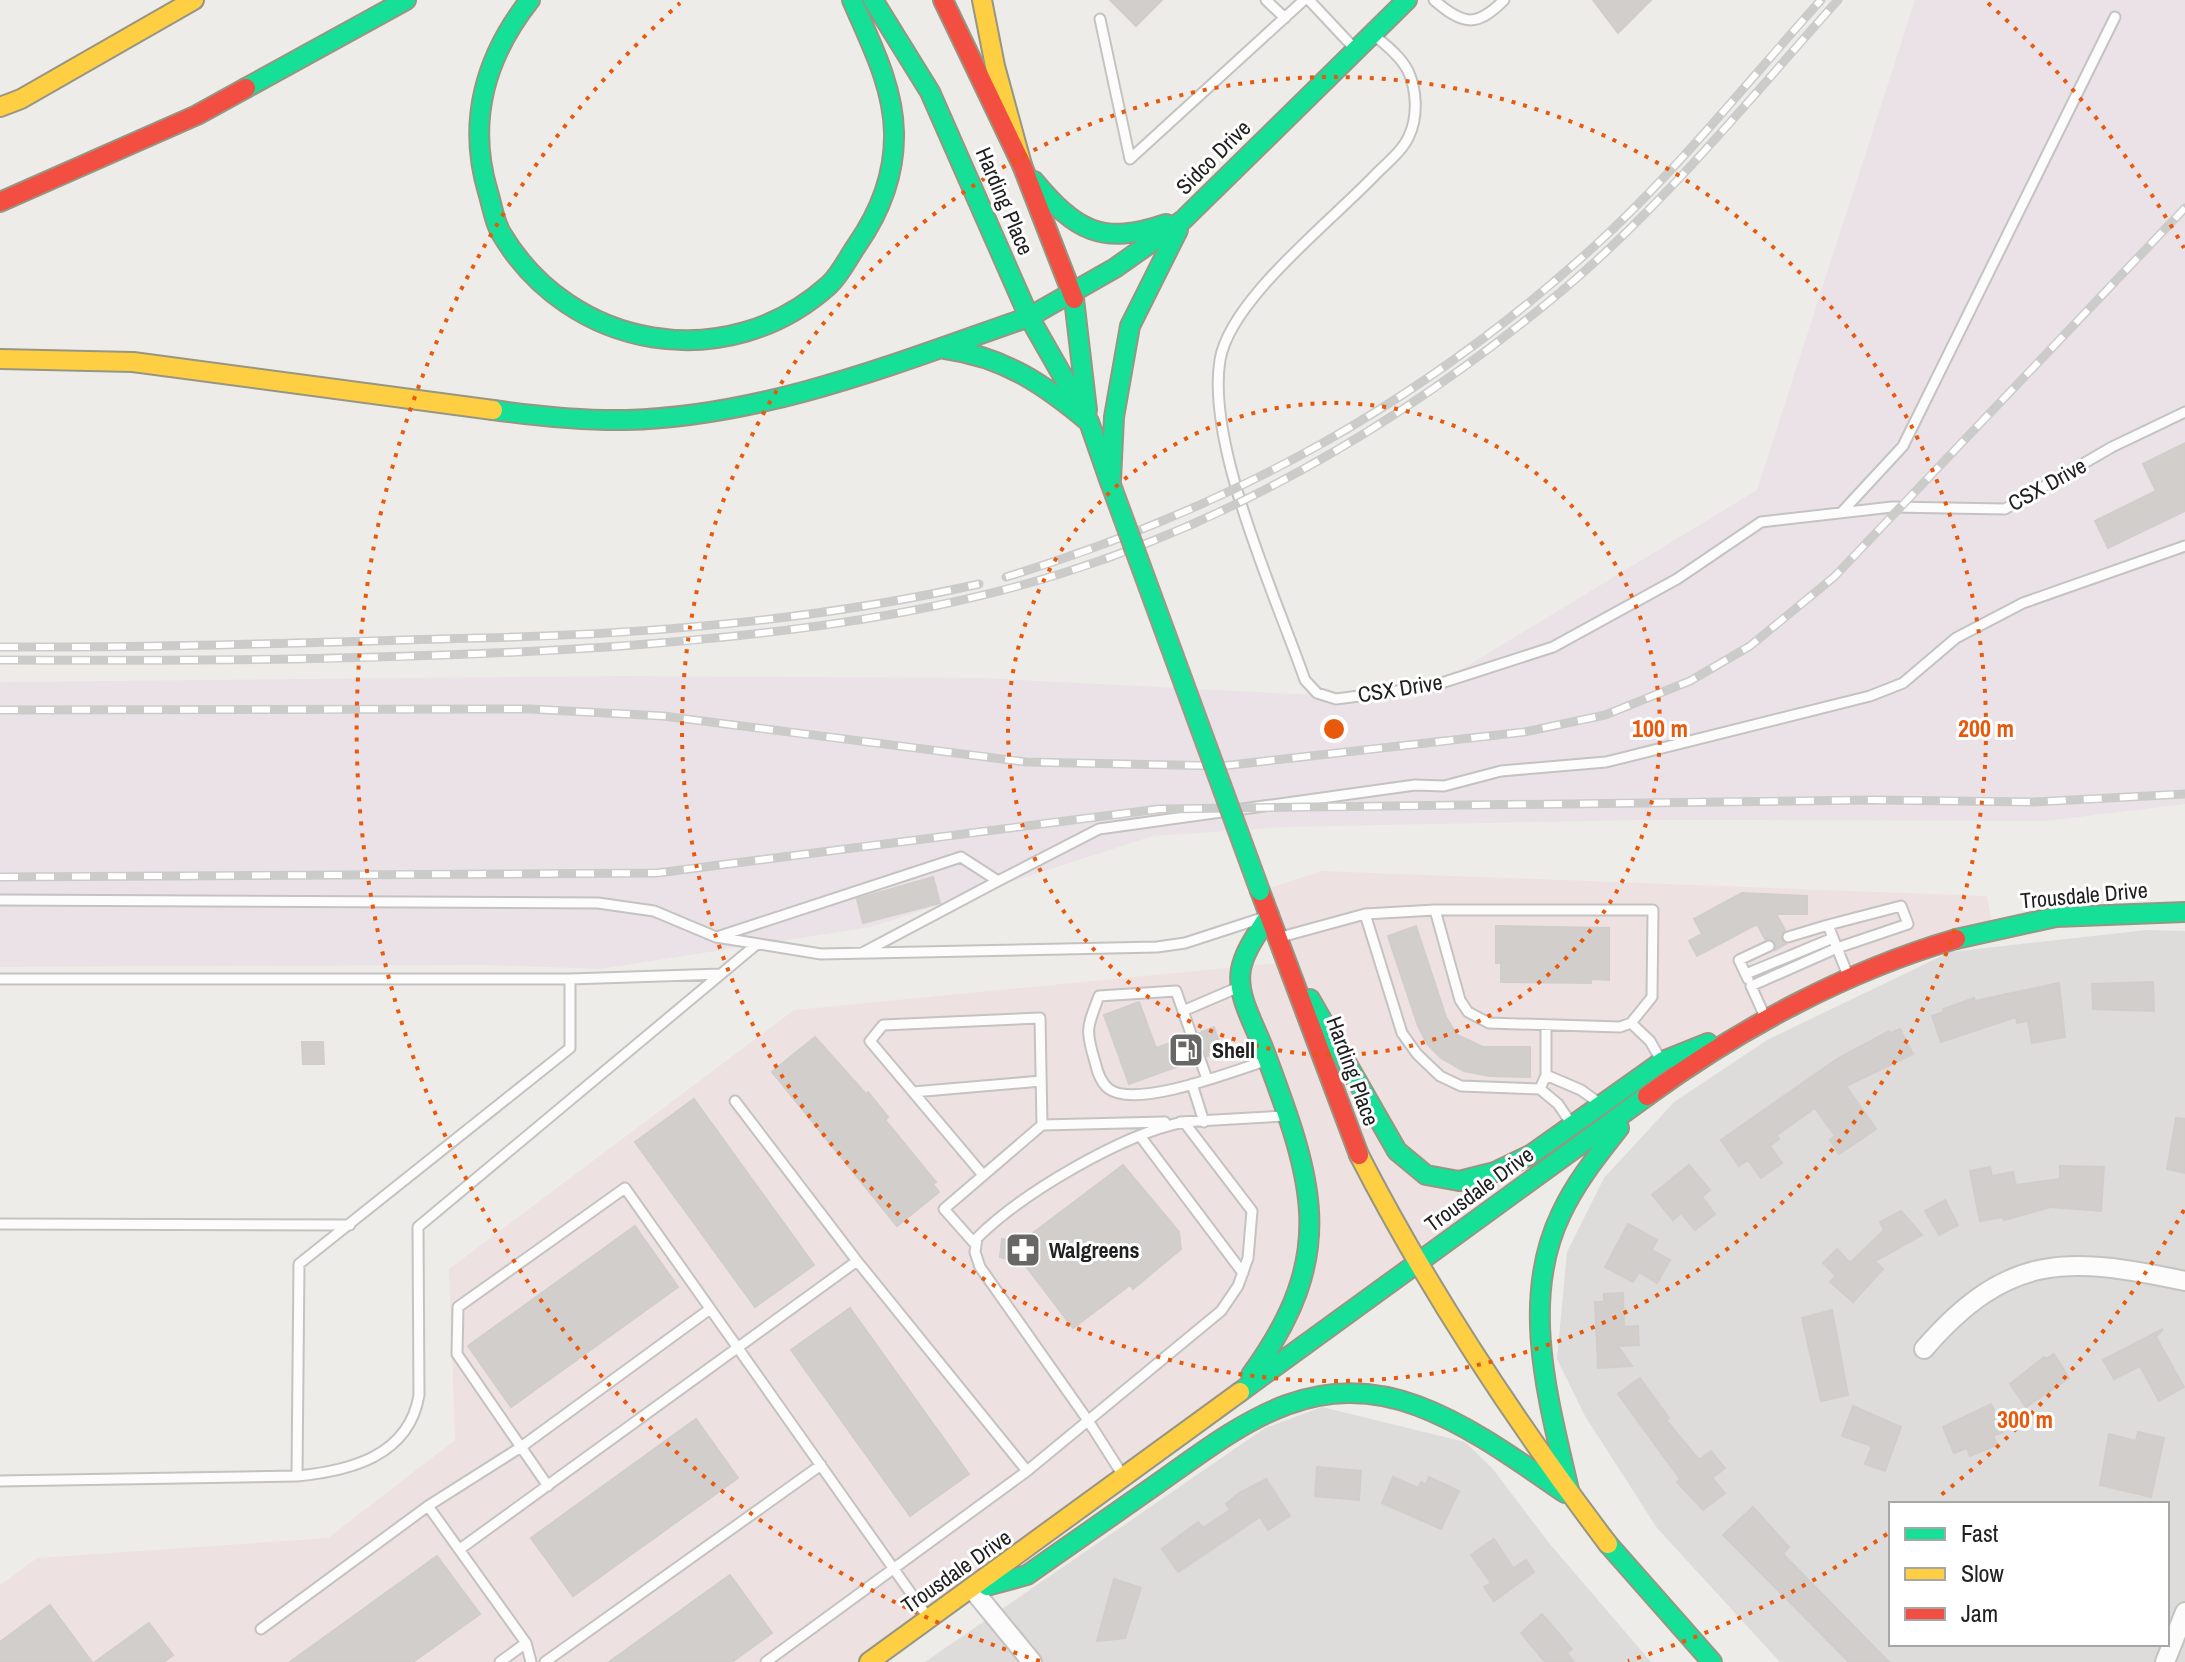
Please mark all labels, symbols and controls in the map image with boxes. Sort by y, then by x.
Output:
street label: Sidco Drive [1169,113,1257,201]
street label: Harding Place [969,143,1041,259]
street label: CSX Drive [2002,450,2092,518]
street label: CSX Drive [1356,667,1444,709]
text: 100 m [1632,712,1688,744]
text: 200 m [1958,712,2014,744]
centre of rings [1320,715,1348,743]
street label: Trousdale Drive [2019,874,2149,916]
street label: Harding Place [1319,1012,1387,1130]
fuel station icon: Shell [1167,1031,1205,1069]
place label: Shell [1212,1035,1255,1065]
street label: Trousdale Drive [1419,1139,1539,1239]
pharmacy icon: Walgreens [1004,1231,1042,1269]
place label: Walgreens [1049,1235,1140,1265]
text: 300 m [1997,1403,2053,1435]
legend [1889,1502,2169,1646]
text: Fast [1961,1517,1999,1549]
street label: Trousdale Drive [895,1522,1017,1620]
text: Slow [1961,1557,2004,1589]
text: Jam [1961,1597,1998,1629]

